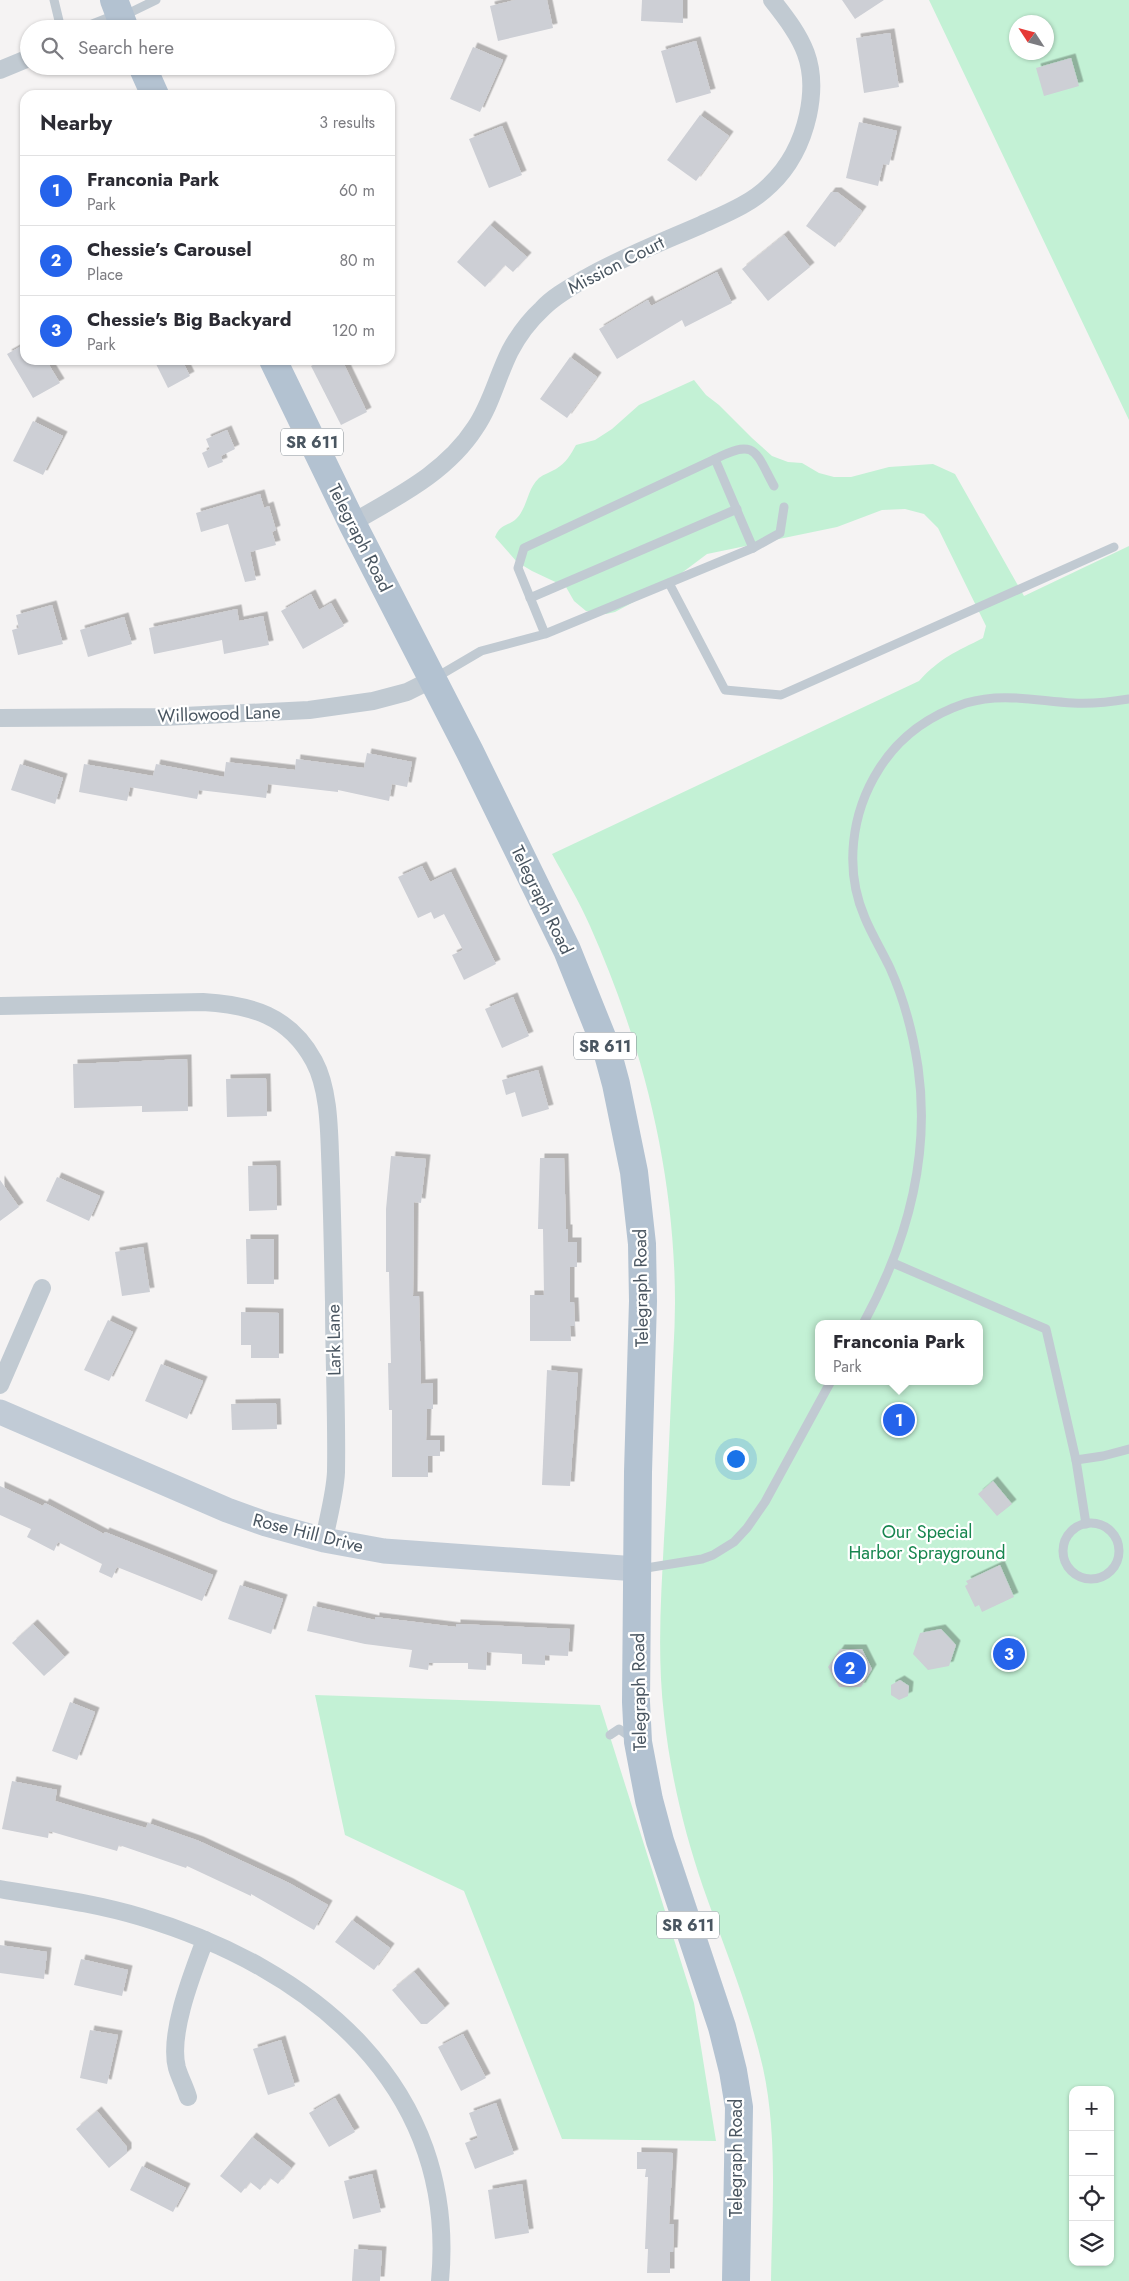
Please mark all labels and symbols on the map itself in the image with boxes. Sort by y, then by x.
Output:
north arrow [1009,15,1054,60]
street label: Mission Court [563,229,669,300]
road number: SR 611 [281,428,343,456]
street label: Telegraph Road [322,479,398,597]
street label: Willowood Lane [157,699,281,729]
street label: Telegraph Road [504,841,580,959]
road number: SR 611 [574,1032,636,1060]
street label: Telegraph Road [627,1229,655,1347]
street label: Lark Lane [320,1304,348,1376]
pin: 1 [883,1401,915,1439]
your location [723,1446,749,1472]
street label: Rose Hill Drive [250,1507,366,1559]
park label: Our Special Harbor Sprayground [848,1519,1006,1566]
street label: Telegraph Road [625,1633,653,1751]
pin: 3 [993,1635,1025,1673]
pin: 2 [834,1649,866,1687]
road number: SR 611 [657,1912,719,1938]
street label: Telegraph Road [723,2099,749,2217]

